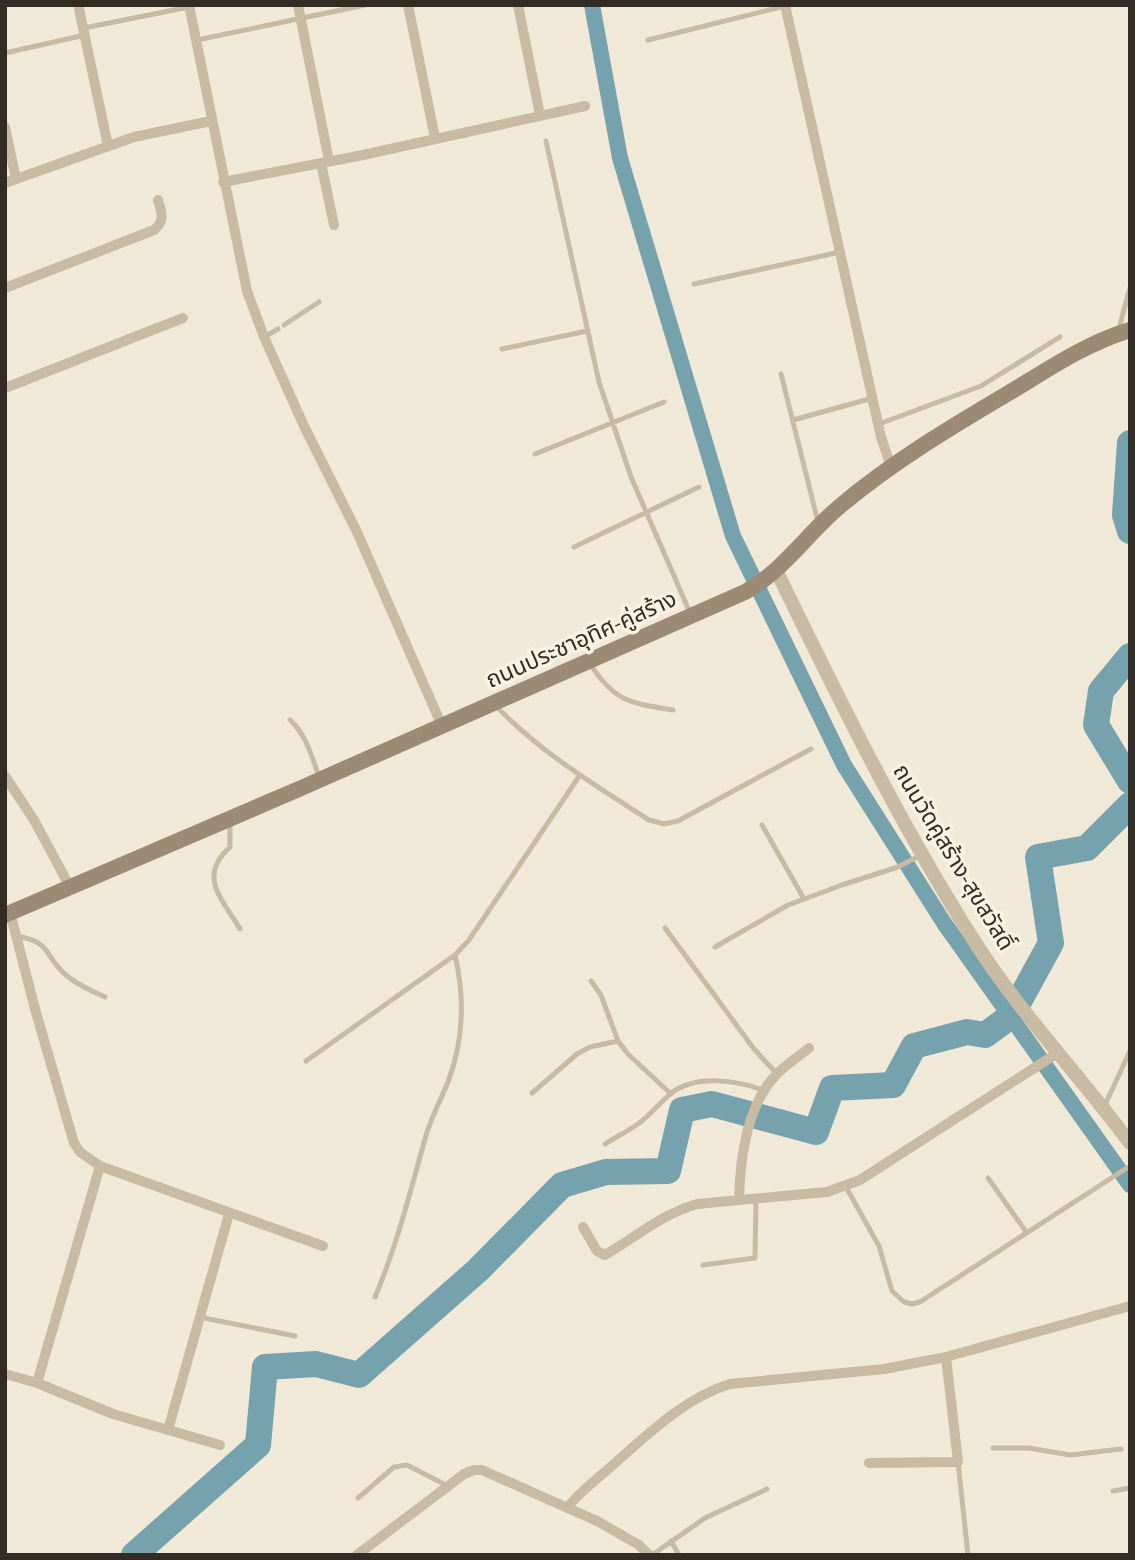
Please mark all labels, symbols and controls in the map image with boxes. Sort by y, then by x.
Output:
street label: ถนนประชาอุทิศ-คู่สร้าง [480,582,682,696]
street label: ถนนวัดคู่สร้าง-สุขสวัสดิ์ [885,758,1022,957]

